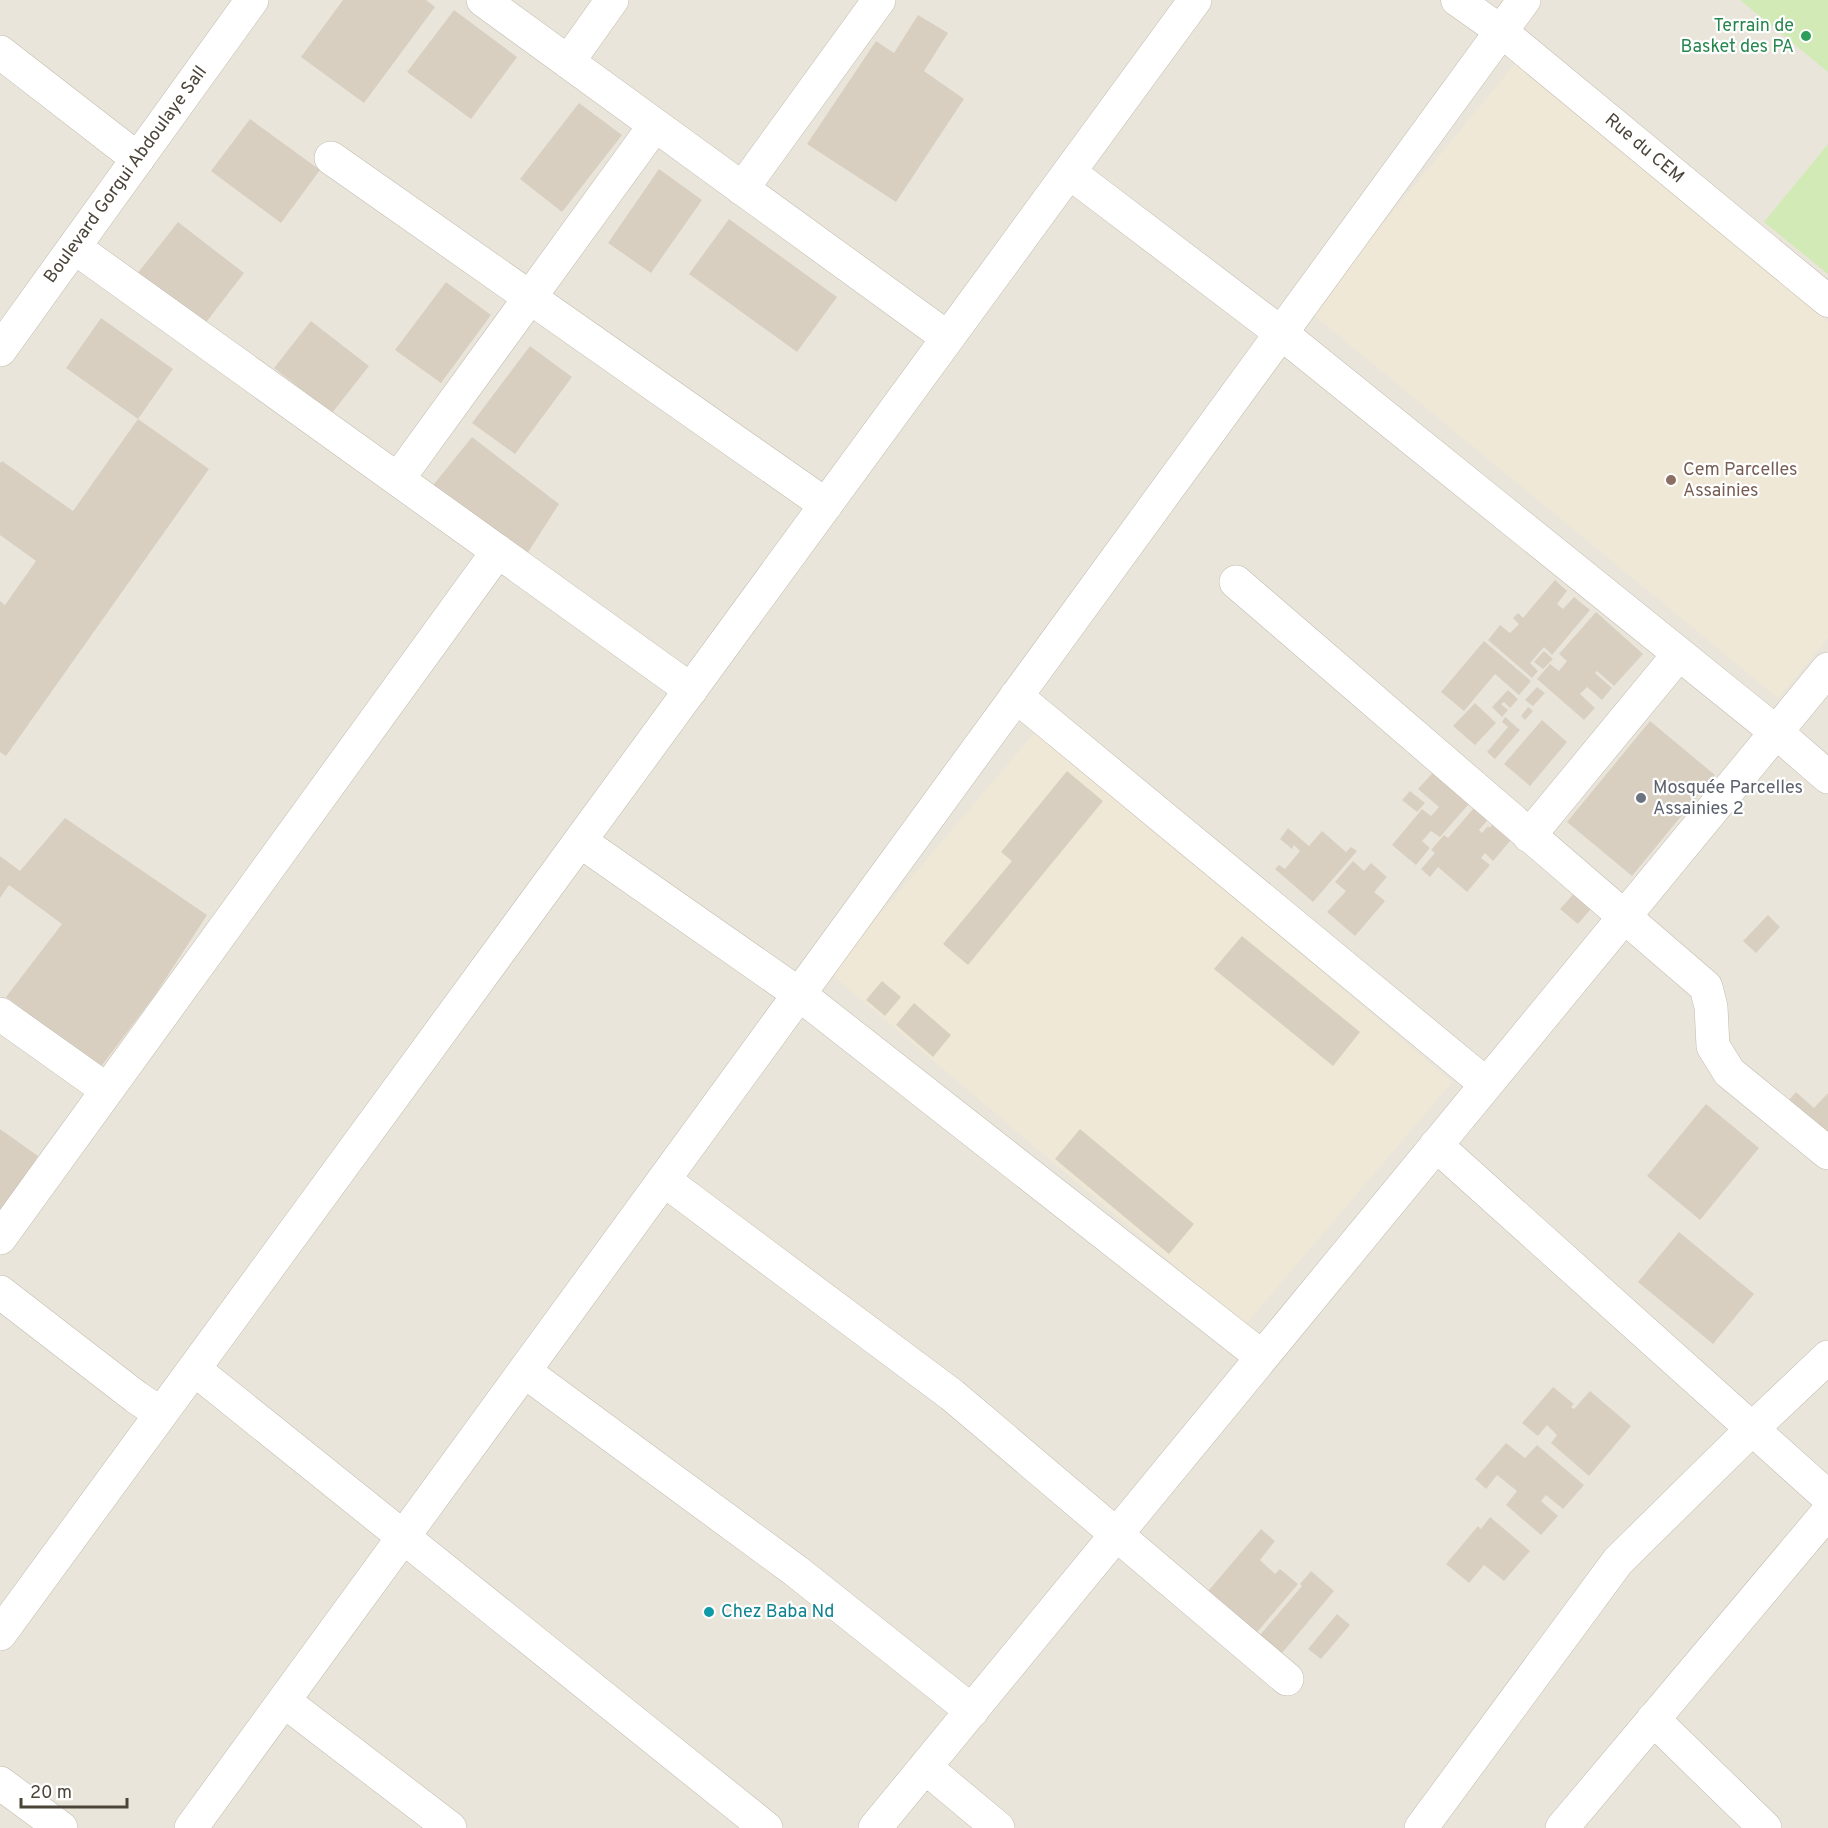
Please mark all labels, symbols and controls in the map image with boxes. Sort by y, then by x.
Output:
place label: Terrain de Basket des PA [1681,15,1794,59]
marker: Terrain de Basket des PA [1799,29,1813,43]
street label: Boulevard Gorgui Abdoulaye Sall [39,62,213,288]
street label: Rue du CEM [1600,109,1688,189]
place label: Cem Parcelles Assainies [1683,459,1798,503]
marker: Cem Parcelles Assainies [1664,473,1678,487]
place label: Mosquée Parcelles Assainies 2 [1653,777,1803,821]
marker: Mosquée Parcelles Assainies 2 [1634,791,1648,805]
place label: Chez Baba Nd [721,1601,834,1624]
marker: Chez Baba Nd [702,1605,716,1619]
scale bar [21,1771,128,1809]
text: 20 m [30,1782,72,1805]

